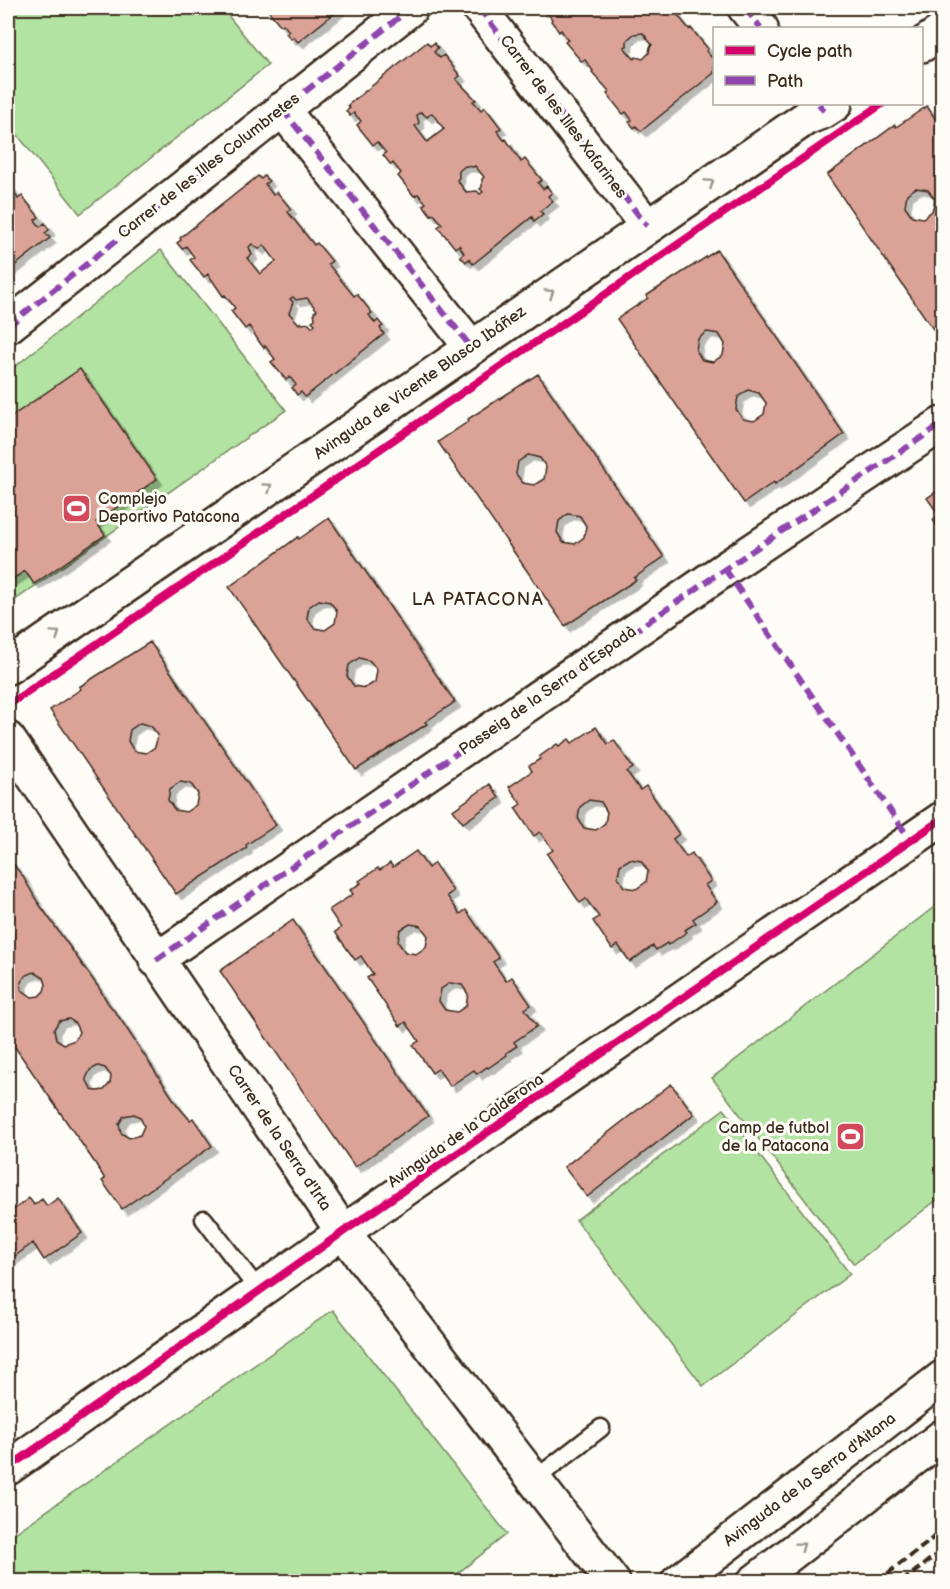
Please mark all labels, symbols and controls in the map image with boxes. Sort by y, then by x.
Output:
legend [713,27,923,105]
street label: Carrer de les Illes Xafarines [495,32,631,202]
text: Cycle path [767,41,853,62]
text: Path [767,71,803,92]
street label: Carrer de les Illes Columbretes [114,89,304,243]
one-way arrow [704,179,715,190]
one-way arrow [543,289,554,300]
street label: Avinguda de Vicente Blasco Ibáñez [310,302,530,464]
one-way arrow [262,483,272,495]
place label: Complejo Deportivo Patacona [98,490,240,527]
sports icon: Complejo Deportivo Patacona [61,492,93,524]
district label: LA PATACONA [412,589,544,610]
street label: Passeig de la Serra d'Espadà [456,622,640,760]
one-way arrow [49,630,60,641]
street label: Carrer de la Serra d'Irta [223,1062,335,1214]
street label: Avinguda de la Calderona [385,1070,547,1192]
place label: Camp de futbol de la Patacona [719,1119,829,1156]
sports icon: Camp de futbol de la Patacona [834,1121,866,1153]
street label: Avinguda de la Serra d'Aitana [720,1409,900,1551]
one-way arrow [794,1542,805,1553]

